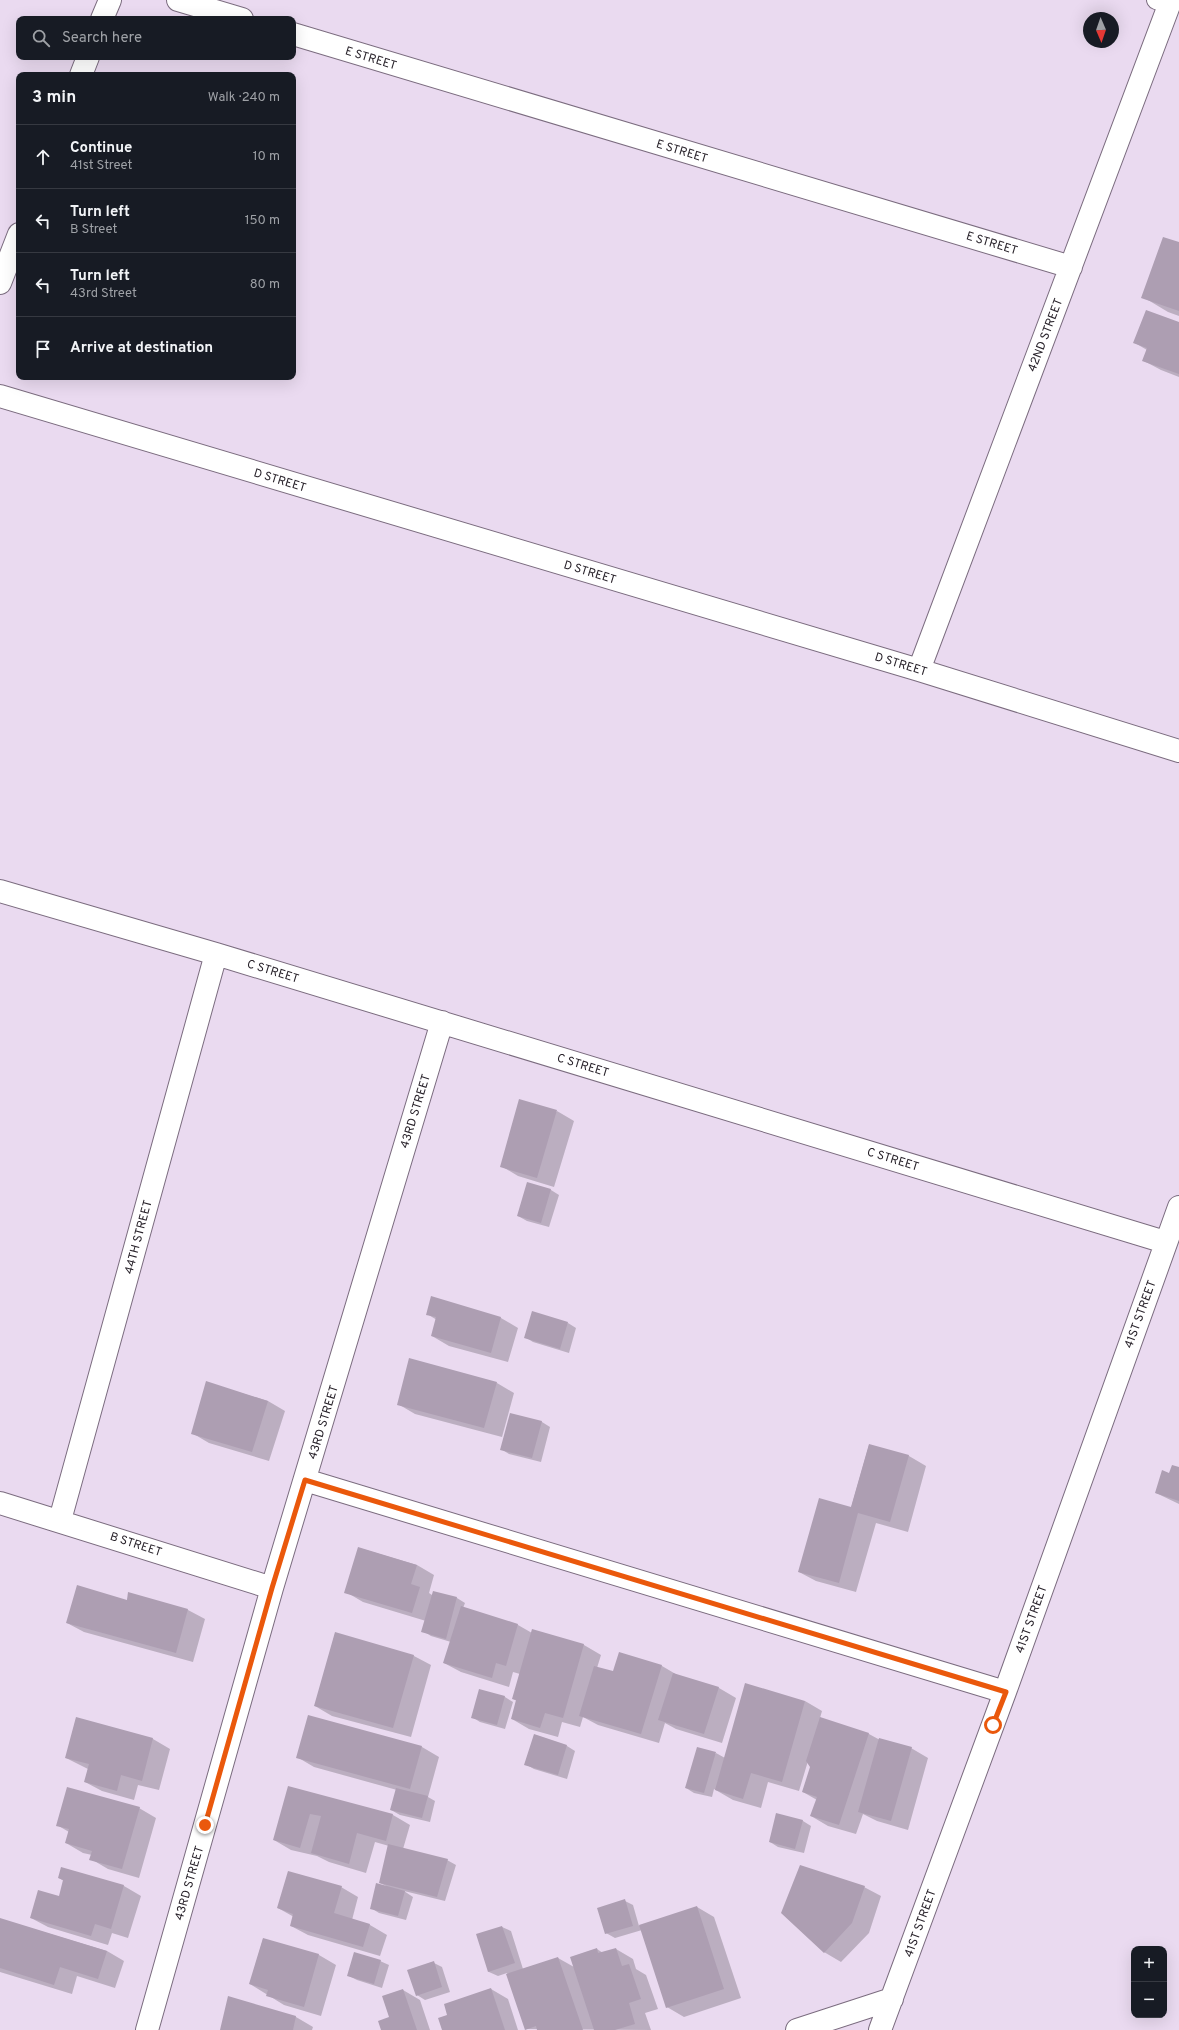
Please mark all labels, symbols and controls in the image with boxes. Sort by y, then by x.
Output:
north arrow [1083,12,1119,48]
search box [16,16,296,60]
icon: search [30,27,52,49]
text: Search here [62,29,142,48]
street label: E STREET [343,44,398,74]
text: 3 min [32,87,76,109]
text: Walk · 240 m [208,90,280,106]
street label: E STREET [654,137,709,167]
text: Continue [70,139,132,158]
icon: ahead [32,146,54,168]
text: 10 m [253,149,280,165]
text: 41st Street [70,158,132,174]
text: Turn left [70,203,130,222]
icon: left [32,210,54,232]
text: 150 m [245,213,280,229]
text: B Street [70,222,117,238]
street label: E STREET [964,229,1019,259]
text: Turn left [70,267,130,286]
icon: left [32,274,54,296]
text: 80 m [250,277,280,293]
text: 43rd Street [70,286,137,302]
street label: 42ND STREET [1025,296,1067,374]
icon: arrive [32,338,54,360]
text: Arrive at destination [70,339,213,358]
street label: D STREET [251,465,308,497]
street label: D STREET [561,557,618,589]
street label: D STREET [872,649,929,681]
street label: C STREET [245,956,301,987]
street label: C STREET [555,1050,611,1081]
street label: 43RD STREET [397,1072,435,1150]
street label: C STREET [865,1144,921,1175]
street label: 44TH STREET [121,1199,157,1276]
street label: 41ST STREET [1121,1278,1161,1351]
street label: 43RD STREET [305,1383,343,1461]
street label: B STREET [108,1529,164,1561]
street label: 41ST STREET [1012,1583,1052,1656]
route start [984,1716,1002,1734]
route end [196,1816,214,1834]
street label: 43RD STREET [172,1844,208,1922]
street label: 41ST STREET [901,1887,941,1960]
map controls [1131,1946,1167,2018]
button: + [1131,1946,1167,1982]
button: − [1131,1982,1167,2018]

